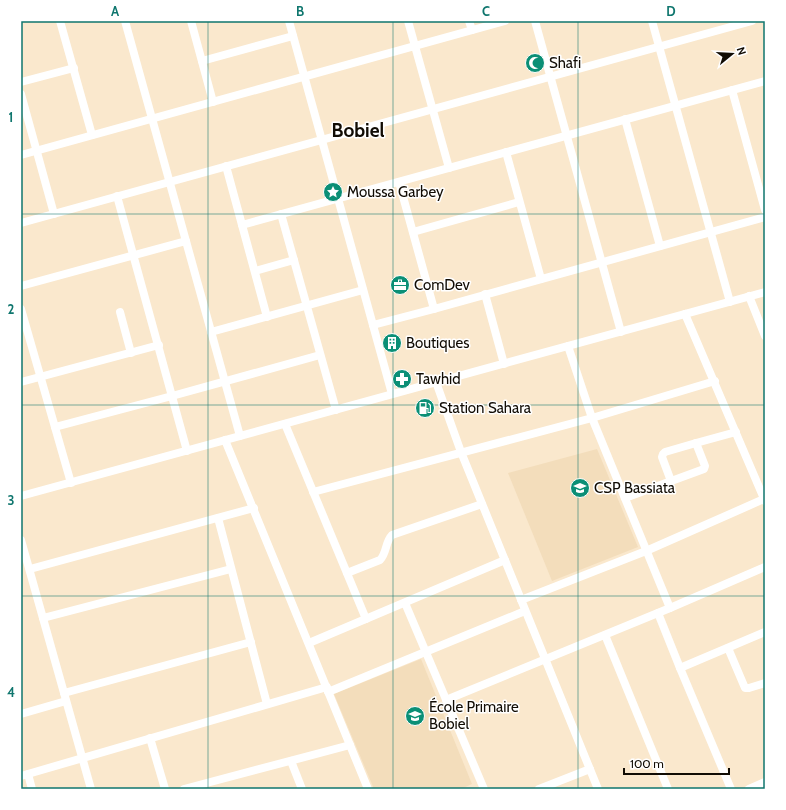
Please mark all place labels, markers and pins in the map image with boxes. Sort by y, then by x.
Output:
mosque icon: Shafi [524,52,546,74]
place label: Shafi [549,54,581,72]
place icon: Moussa Garbey [322,181,344,203]
place label: Moussa Garbey [347,183,444,201]
office icon: ComDev [389,274,411,296]
place label: ComDev [414,276,471,294]
building icon: Boutiques [381,332,403,354]
place label: Boutiques [406,334,469,352]
pharmacy icon: Tawhid [391,368,413,390]
place label: Tawhid [416,370,461,388]
fuel station icon: Station Sahara [414,397,436,419]
place label: Station Sahara [439,399,532,417]
school or university icon: CSP Bassiata [569,477,591,499]
place label: CSP Bassiata [594,479,676,497]
place label: École Primaire Bobiel [429,697,519,733]
school or university icon: École Primaire Bobiel [404,705,426,727]

